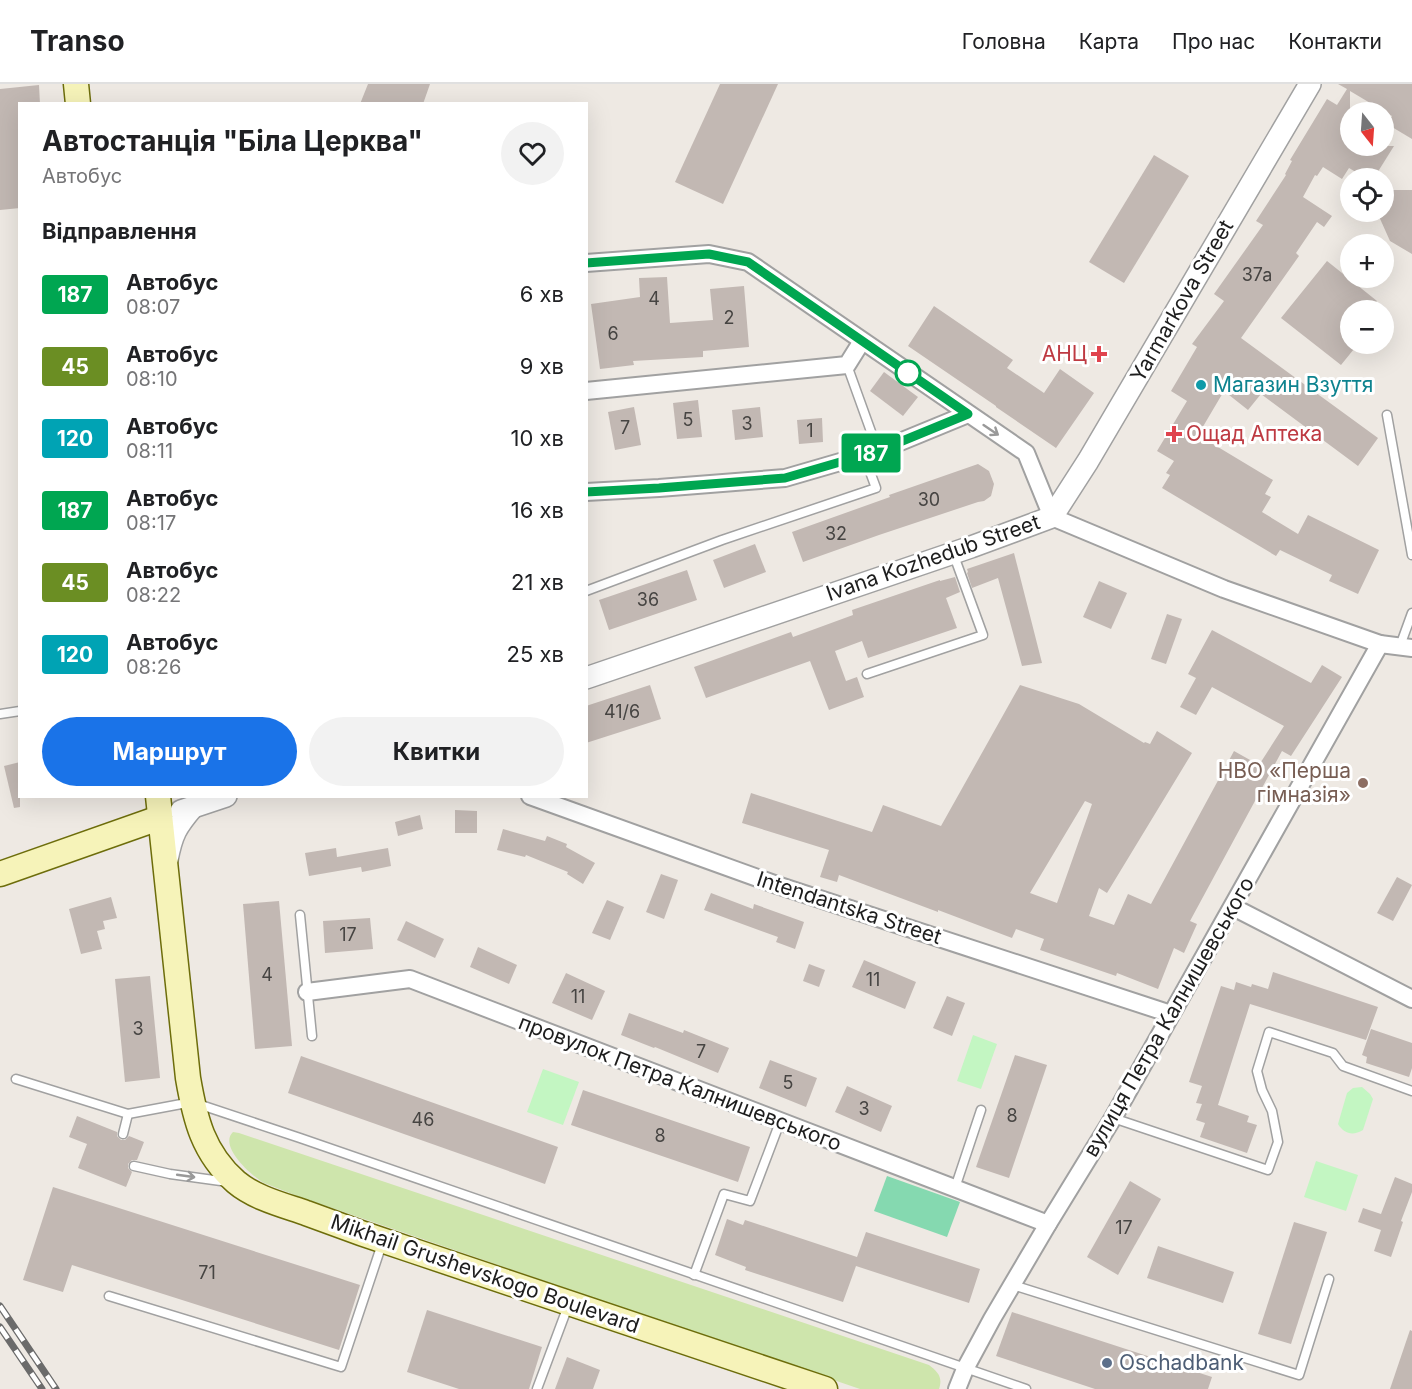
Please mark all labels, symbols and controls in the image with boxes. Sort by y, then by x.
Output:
text: Transo [30,24,125,58]
text: Головна [962,29,1046,54]
text: Карта [1079,29,1139,54]
text: Про нас [1172,29,1255,54]
text: Контакти [1288,29,1382,54]
north arrow [1340,102,1394,156]
map controls [1340,102,1394,354]
button: heart [501,122,564,185]
text: Автостанція "Біла Церква" [42,124,423,158]
text: Автобус [42,164,122,188]
button: locate [1340,168,1394,222]
street label: Yarmarkova Street [1125,215,1238,386]
text: Відправлення [42,218,197,244]
button: + [1340,234,1394,288]
house number: 37а [1242,264,1272,285]
text: Автобус [126,269,219,295]
text: 6 хв [520,281,564,307]
text: 187 [58,282,92,307]
house number: 4 [648,288,660,309]
text: 08:07 [126,295,180,319]
button: − [1340,300,1394,354]
house number: 2 [724,307,734,328]
house number: 6 [607,323,619,344]
text: Автобус [126,341,219,367]
place label: АНЦ [1042,341,1087,366]
marker: АНЦ [1092,347,1106,361]
text: 9 хв [520,353,564,379]
text: 45 [61,354,89,379]
unlabelled marker [895,360,921,386]
text: 08:10 [126,367,178,391]
place label: Магазин Взуття [1213,372,1373,397]
marker: Магазин Взуття [1194,378,1208,392]
house number: 5 [683,409,693,430]
text: Автобус [126,413,219,439]
house number: 3 [741,413,753,434]
house number: 7 [620,417,630,438]
house number: 1 [806,420,814,441]
place label: Ощад Аптека [1186,421,1322,446]
one-way arrow [982,423,999,436]
text: 10 хв [511,425,564,451]
text: 120 [57,426,93,451]
marker: Ощад Аптека [1167,427,1181,441]
line badge: 187 [836,434,906,472]
text: 08:11 [126,439,173,463]
text: 187 [854,441,888,466]
text: Автобус [126,485,219,511]
house number: 30 [918,489,940,510]
text: 16 хв [511,497,564,523]
text: 187 [58,498,92,523]
street label: Ivana Kozhedub Street [823,509,1043,606]
text: 08:17 [126,511,176,535]
house number: 32 [825,523,847,544]
text: Автобус [126,557,219,583]
text: 21 хв [511,569,564,595]
text: 45 [61,570,89,595]
text: 08:22 [126,583,181,607]
house number: 36 [637,589,659,610]
text: Автобус [126,629,219,655]
text: 25 хв [507,641,564,667]
text: 120 [57,642,93,667]
text: 08:26 [126,655,181,679]
house number: 41/6 [604,701,640,722]
button: Маршрут [42,717,297,786]
button: Квитки [309,717,564,786]
place label: НВО «Перша гімназія» [1218,758,1351,807]
marker: НВО «Перша гімназія» [1356,776,1370,790]
street label: Intendantska Street [754,866,945,949]
street label: вулиця Петра Калнишевського [1078,872,1259,1161]
house number: 17 [339,924,357,945]
house number: 4 [261,964,273,985]
house number: 11 [866,969,880,990]
house number: 11 [571,986,585,1007]
street label: провулок Петра Калнишевського [515,1009,845,1156]
house number: 3 [132,1018,144,1039]
house number: 7 [696,1041,706,1062]
house number: 5 [783,1072,793,1093]
house number: 3 [858,1098,870,1119]
house number: 8 [1006,1105,1018,1126]
house number: 46 [412,1109,434,1130]
house number: 8 [654,1125,666,1146]
one-way arrow [176,1171,195,1182]
street label: Mikhail Grushevskogo Boulevard [328,1209,643,1338]
house number: 17 [1115,1217,1133,1238]
house number: 71 [198,1262,216,1283]
place label: Oschadbank [1119,1350,1244,1375]
marker: Oschadbank [1100,1356,1114,1370]

